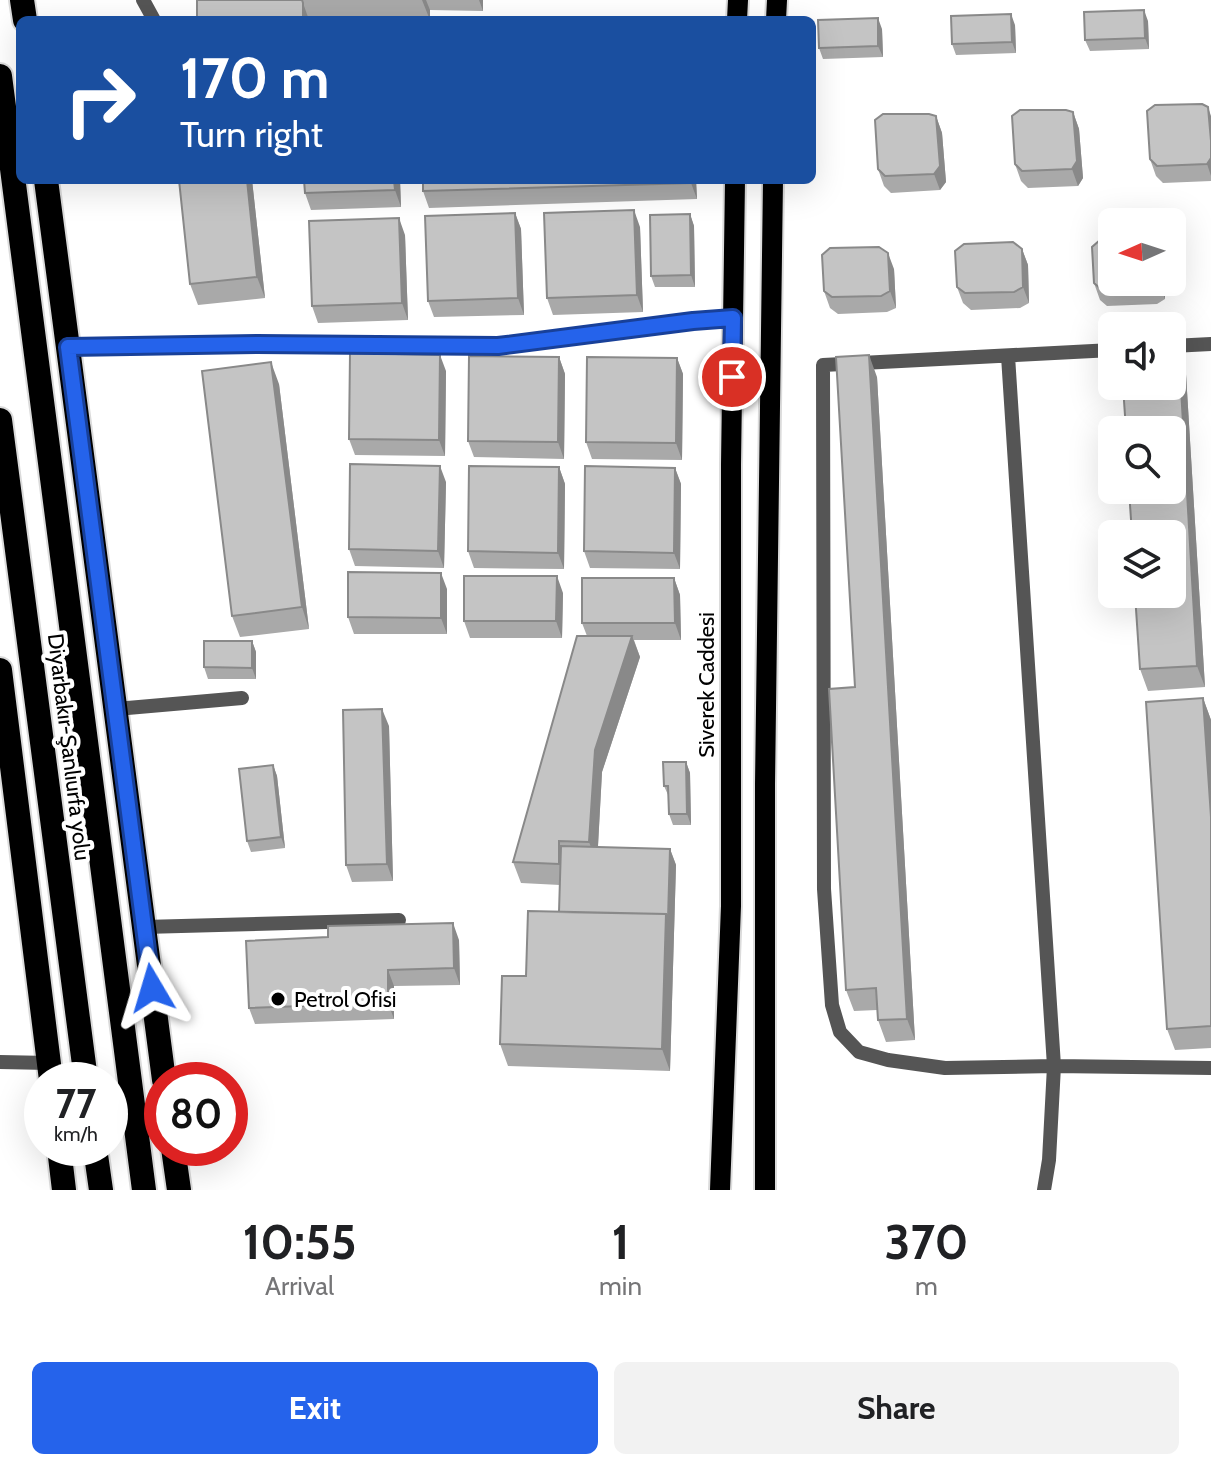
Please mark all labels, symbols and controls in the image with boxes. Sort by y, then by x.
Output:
text: 170 m [180,44,330,112]
icon: right [48,48,152,152]
text: Turn right [180,112,323,156]
north arrow [1098,208,1186,296]
map controls [1098,208,1186,608]
button: sound [1098,312,1186,400]
pin [698,343,766,411]
icon: arrive [710,355,754,399]
button: search [1098,416,1186,504]
button: layers [1098,520,1186,608]
street label: Siverek Caddesi [693,612,720,758]
street label: Diyarbakır-Şanlıurfa yolu [42,632,96,862]
position arrow [110,946,194,1030]
place label: Petrol Ofisi [294,986,396,1013]
marker: Petrol Ofisi [269,990,287,1008]
speed limit sign: 80 [144,1062,248,1166]
text: 77 [56,1079,96,1128]
text: km/h [54,1122,98,1146]
text: 10:55 [243,1213,356,1271]
text: 1 [612,1213,629,1271]
text: 370 [885,1213,968,1271]
text: Arrival [265,1270,334,1302]
text: min [599,1270,642,1302]
text: m [915,1270,938,1302]
button: Exit [32,1362,598,1454]
button: Share [614,1362,1179,1454]

